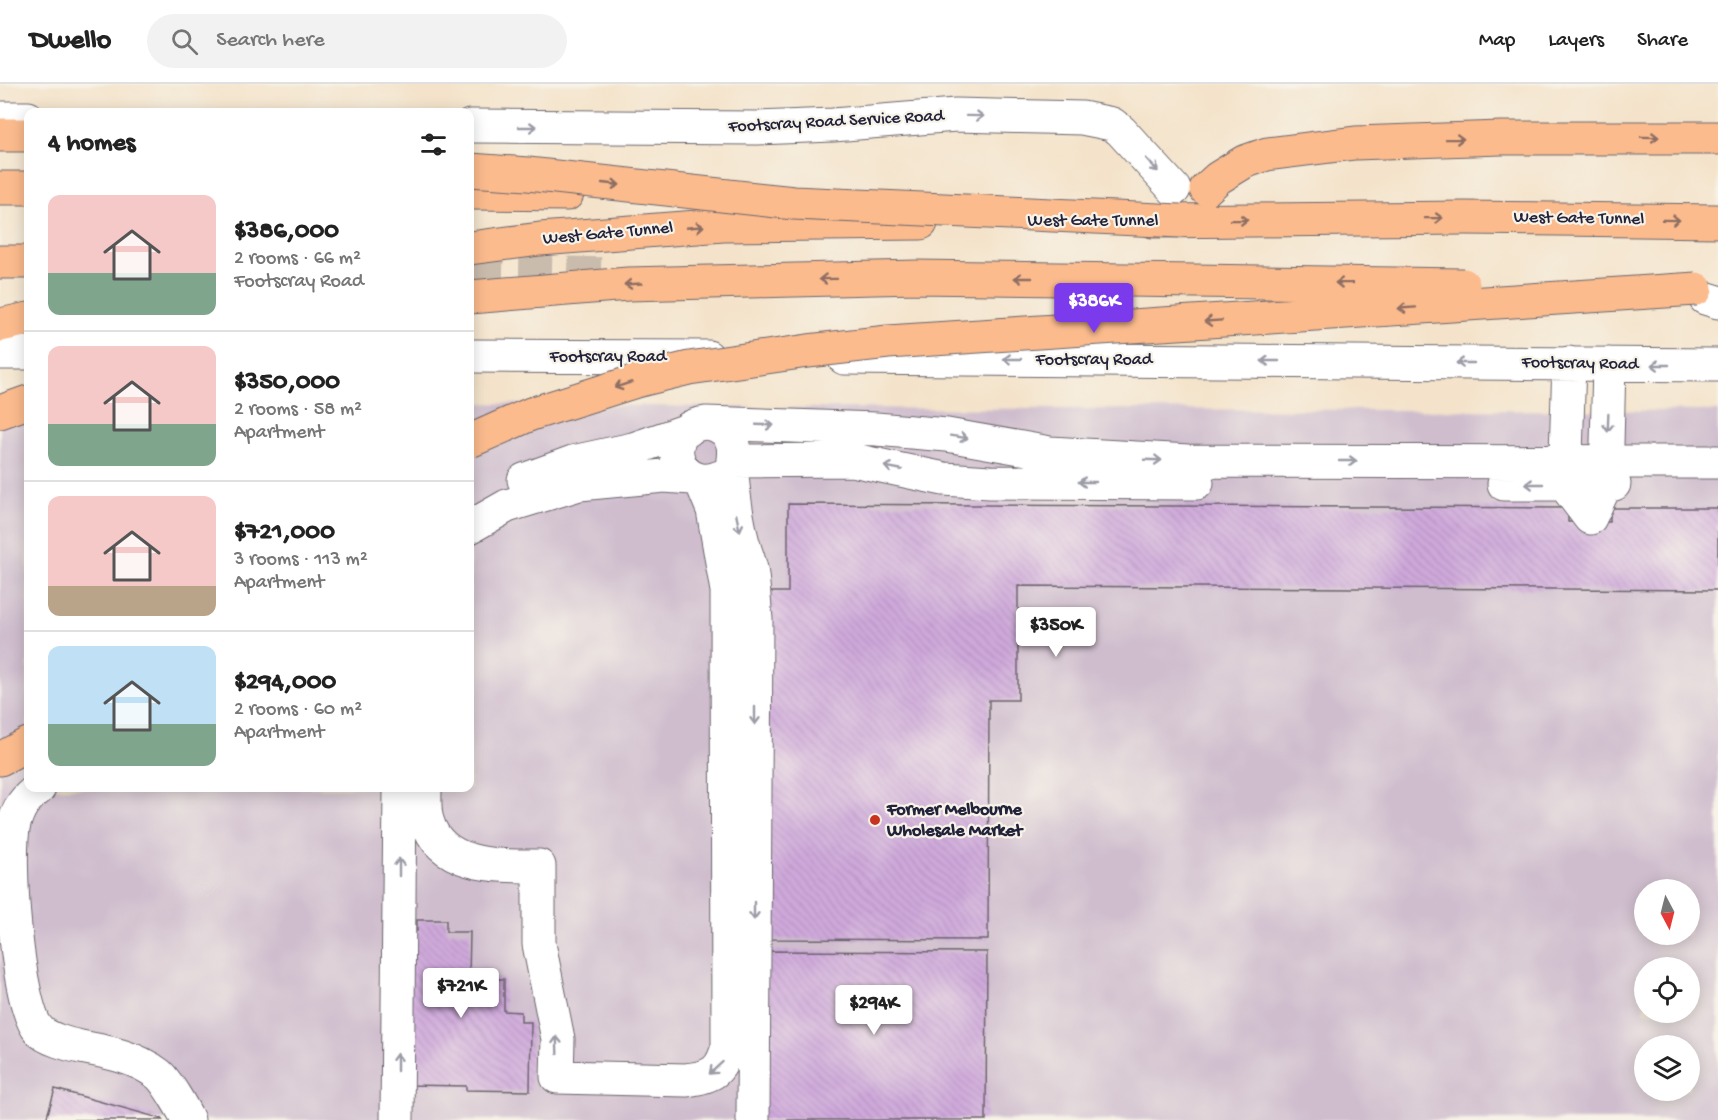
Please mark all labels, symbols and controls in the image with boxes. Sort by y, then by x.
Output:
search box [147,14,567,68]
text: Dwello [30,25,111,58]
icon: search [168,25,201,58]
text: Search here [216,28,325,54]
text: Map [1479,29,1515,54]
text: Layers [1548,29,1604,54]
text: Share [1637,29,1688,54]
street label: Footscray Road Service Road [727,106,946,138]
one-way arrow [964,110,984,122]
one-way arrow [517,121,537,132]
icon: filters [417,128,450,161]
text: 4 homes [48,129,135,160]
one-way arrow [1639,131,1659,143]
one-way arrow [1444,133,1464,145]
one-way arrow [1145,157,1159,172]
one-way arrow [601,178,621,189]
street label: West Gate Tunnel [1513,207,1645,231]
street label: West Gate Tunnel [1028,211,1158,232]
one-way arrow [1423,212,1443,224]
one-way arrow [1228,214,1248,226]
one-way arrow [1660,214,1680,226]
text: $386,000 [234,217,339,248]
street label: West Gate Tunnel [542,218,674,250]
icon: home [96,219,168,291]
one-way arrow [685,221,704,232]
text: 2 rooms · 66 m² [234,248,361,271]
text: Footscray Road [234,271,364,294]
one-way arrow [1013,272,1033,284]
one-way arrow [818,273,838,284]
one-way arrow [1334,277,1354,289]
one-way arrow [623,278,643,289]
pin: $386K [1052,283,1136,334]
text: $386K [1068,291,1120,314]
one-way arrow [1398,303,1418,314]
one-way arrow [1203,316,1223,327]
street label: Footscray Road [549,347,668,368]
street label: Footscray Road [1035,350,1154,371]
street label: Footscray Road [1520,352,1640,376]
one-way arrow [1002,353,1022,365]
one-way arrow [1260,355,1280,367]
one-way arrow [1455,357,1475,369]
one-way arrow [1650,359,1670,371]
text: $350,000 [234,368,340,399]
icon: home [96,370,168,442]
one-way arrow [614,380,633,391]
text: 2 rooms · 58 m² [234,399,362,422]
one-way arrow [1602,412,1614,432]
one-way arrow [754,420,774,431]
text: Apartment [234,422,324,445]
one-way arrow [949,431,969,442]
one-way arrow [1142,454,1162,465]
one-way arrow [1337,455,1357,467]
one-way arrow [883,462,903,473]
one-way arrow [1077,476,1097,488]
one-way arrow [1524,478,1544,490]
one-way arrow [733,513,745,532]
text: $721,000 [234,518,335,549]
icon: home [96,520,168,592]
text: 3 rooms · 113 m² [234,549,368,572]
text: Apartment [234,572,324,595]
pin: $350K [1014,607,1098,658]
text: $350K [1030,615,1082,638]
text: $294,000 [234,668,336,699]
icon: home [96,670,168,742]
text: 2 rooms · 60 m² [234,699,362,722]
one-way arrow [749,706,761,726]
text: Apartment [234,722,324,745]
place label: Former Melbourne Wholesale Market [886,800,1024,842]
marker: Former Melbourne Wholesale Market [868,813,882,827]
one-way arrow [393,857,405,877]
north arrow [1634,879,1700,945]
map controls [1634,879,1700,1101]
one-way arrow [748,901,760,921]
button: locate [1634,957,1700,1023]
pin: $721K [419,968,503,1019]
text: $721K [437,976,485,999]
pin: $294K [832,985,916,1036]
text: $294K [849,993,899,1016]
one-way arrow [551,1035,563,1055]
button: layers [1634,1035,1700,1101]
one-way arrow [391,1052,403,1072]
one-way arrow [709,1061,724,1075]

